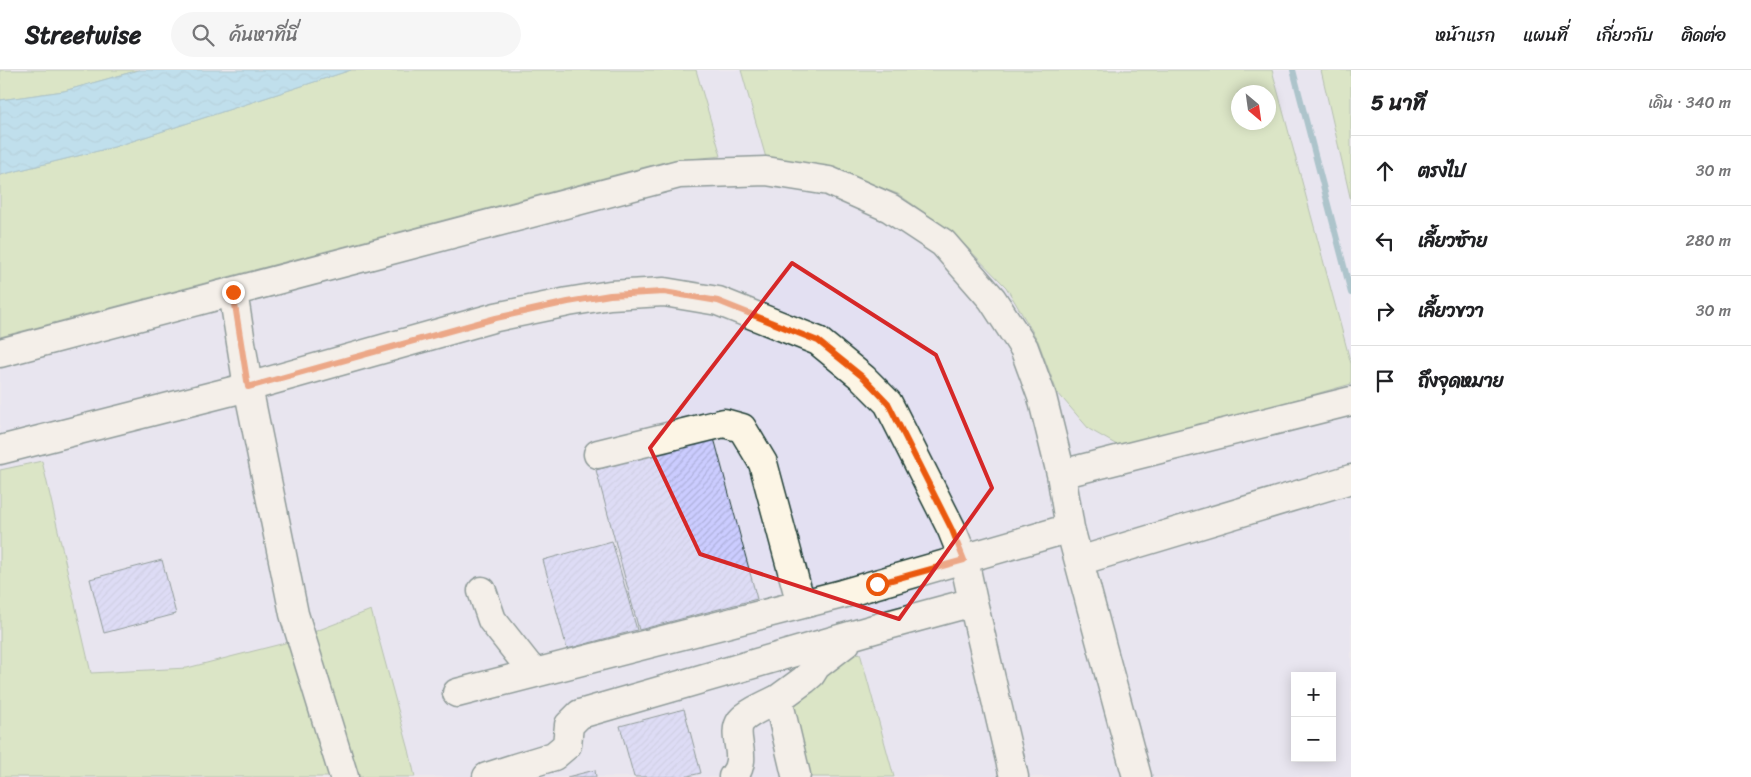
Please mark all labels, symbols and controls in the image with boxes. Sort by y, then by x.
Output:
search box [171,12,521,57]
text: Streetwise [25,14,141,56]
text: ค้นหาที่นี่ [229,18,298,51]
text: หน้าแรก [1435,19,1495,51]
text: แผนที่ [1523,19,1568,51]
text: เกี่ยวกับ [1596,19,1653,51]
text: ติดต่อ [1681,19,1726,51]
icon: search [189,21,217,49]
text: 5 นาที [1371,84,1426,122]
north arrow [1231,85,1276,130]
text: เดิน · 340 m [1648,88,1731,117]
text: ตรงไป [1418,154,1466,187]
text: 30 m [1696,156,1731,185]
icon: ahead [1371,157,1399,185]
text: เลี้ยวซ้าย [1418,224,1487,257]
text: 280 m [1686,226,1731,255]
icon: left [1371,227,1399,255]
route end [222,281,245,304]
text: เลี้ยวขวา [1418,294,1484,327]
text: 30 m [1696,296,1731,325]
icon: right [1371,297,1399,325]
text: ถึงจุดหมาย [1418,364,1504,397]
icon: arrive [1371,367,1399,395]
route start [866,573,889,596]
map controls [1291,672,1336,762]
button: + [1291,672,1336,717]
button: − [1291,717,1336,762]

